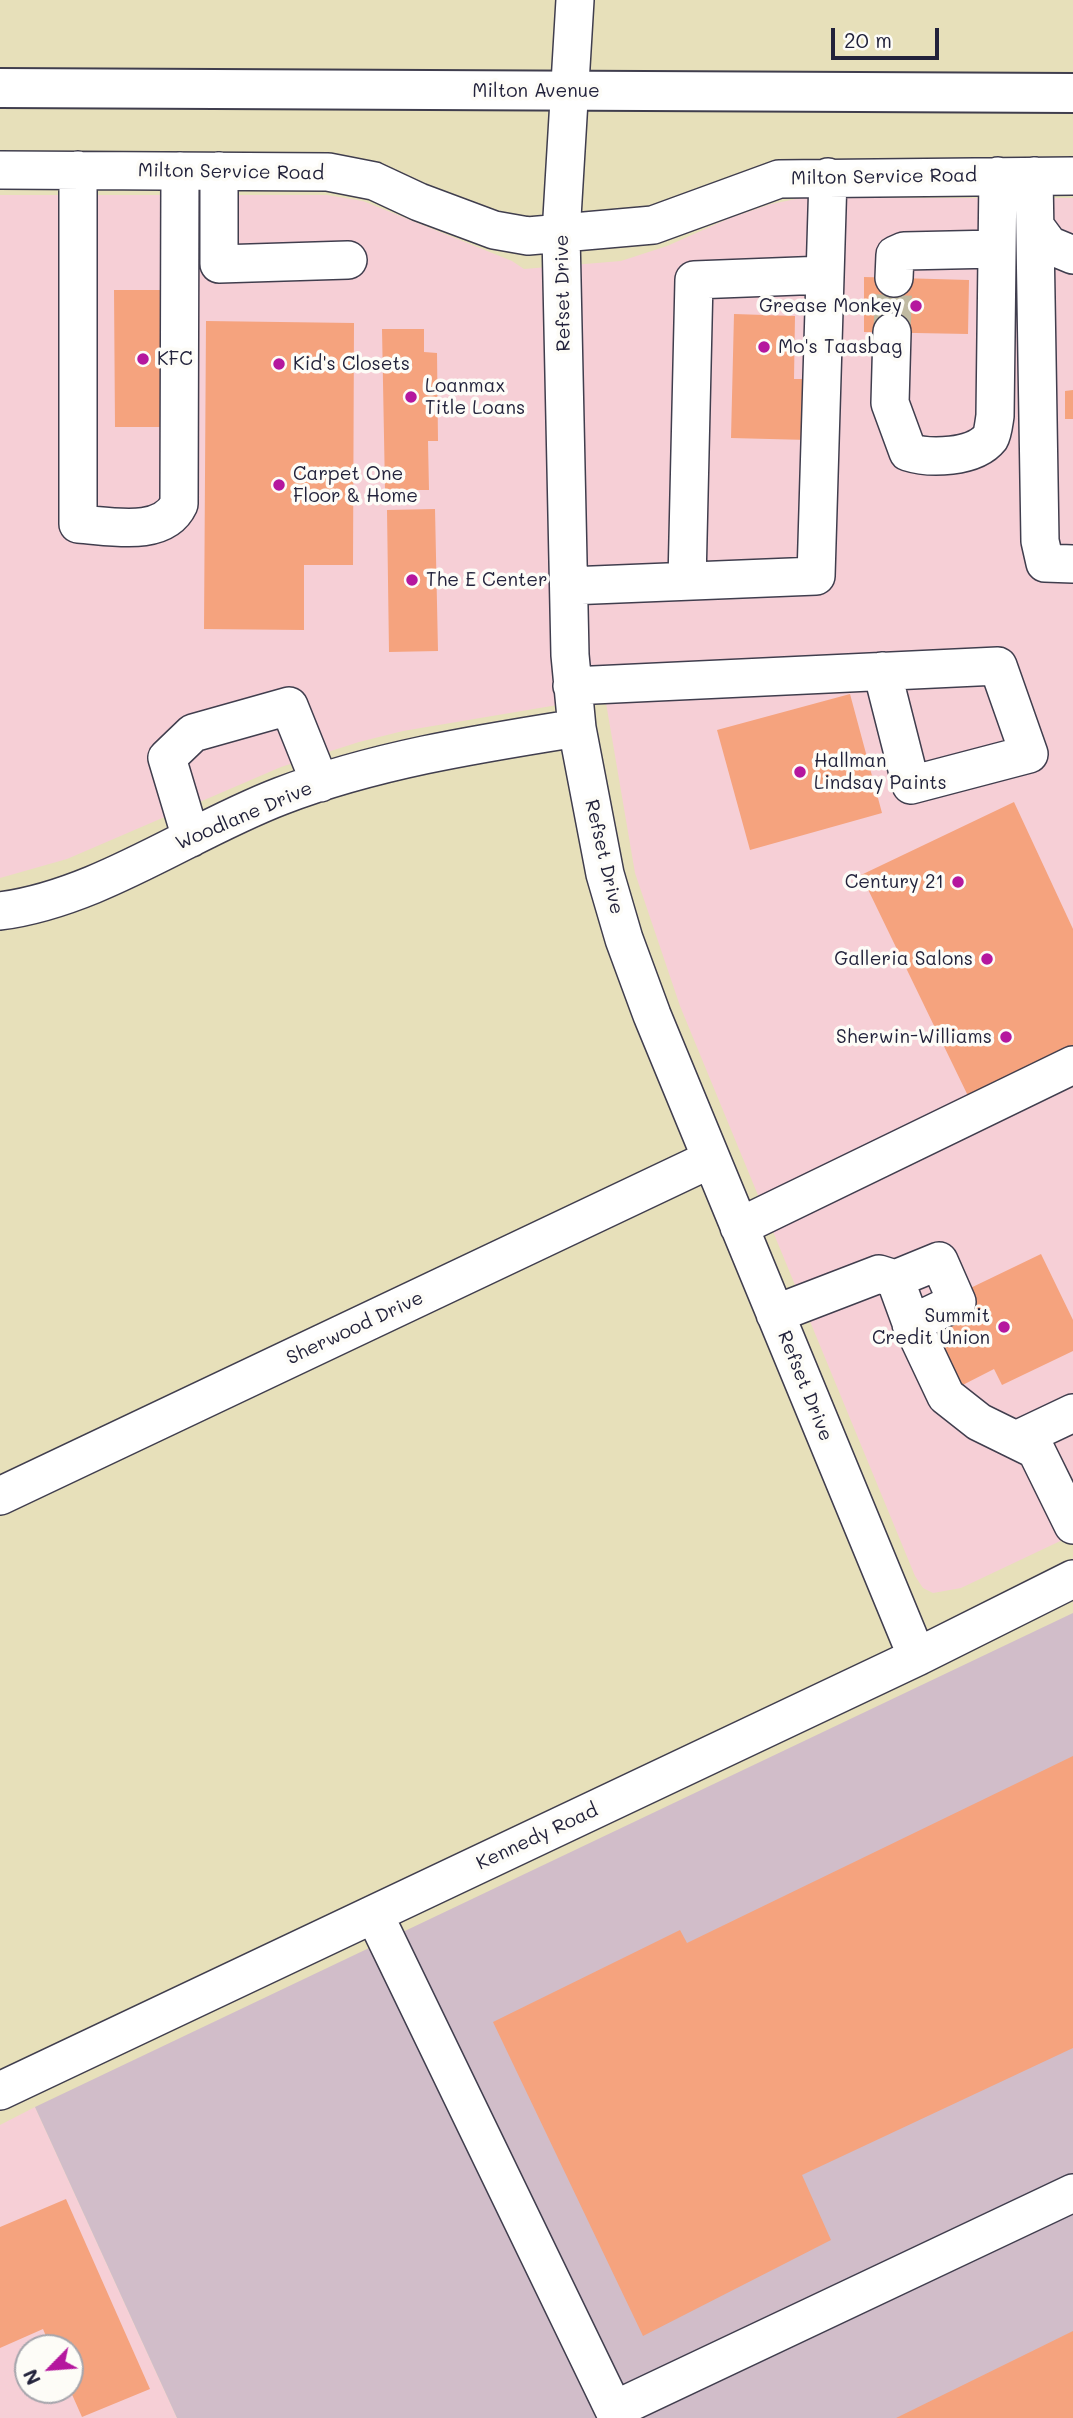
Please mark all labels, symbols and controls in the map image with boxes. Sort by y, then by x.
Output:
scale bar [835,14,944,58]
text: 20 m [844,26,892,53]
street label: Milton Avenue [472,80,600,102]
street label: Milton Service Road [138,159,324,185]
street label: Milton Service Road [791,164,977,190]
street label: Refset Drive [551,234,575,352]
place label: Grease Monkey [759,295,902,317]
marker: Grease Monkey [908,298,924,314]
place label: Mo's Taasbag [778,336,902,358]
marker: Mo's Taasbag [756,339,772,355]
place label: KFC [157,348,193,370]
marker: KFC [135,351,151,367]
place label: Kid's Closets [293,353,410,375]
marker: Kid's Closets [271,356,287,372]
place label: Loanmax Title Loans [425,375,525,419]
marker: Loanmax Title Loans [403,389,419,405]
place label: Carpet One Floor & Home [293,463,418,507]
marker: Carpet One Floor & Home [271,477,287,493]
place label: The E Center [426,569,548,591]
marker: The E Center [404,572,420,588]
place label: Hallman Lindsay Paints [814,750,947,794]
marker: Hallman Lindsay Paints [792,764,808,780]
street label: Woodlane Drive [172,777,316,855]
street label: Refset Drive [580,797,628,917]
place label: Century 21 [845,871,944,893]
marker: Century 21 [950,874,966,890]
place label: Galleria Salons [834,948,973,970]
marker: Galleria Salons [979,951,995,967]
place label: Sherwin-Williams [836,1026,992,1048]
marker: Sherwin-Williams [998,1029,1014,1045]
street label: Sherwood Drive [283,1286,427,1370]
place label: Summit Credit Union [872,1305,990,1349]
marker: Summit Credit Union [996,1319,1012,1335]
street label: Refset Drive [773,1327,837,1445]
street label: Kennedy Road [473,1799,601,1875]
north arrow [14,2334,84,2404]
text: N [17,2365,46,2389]

